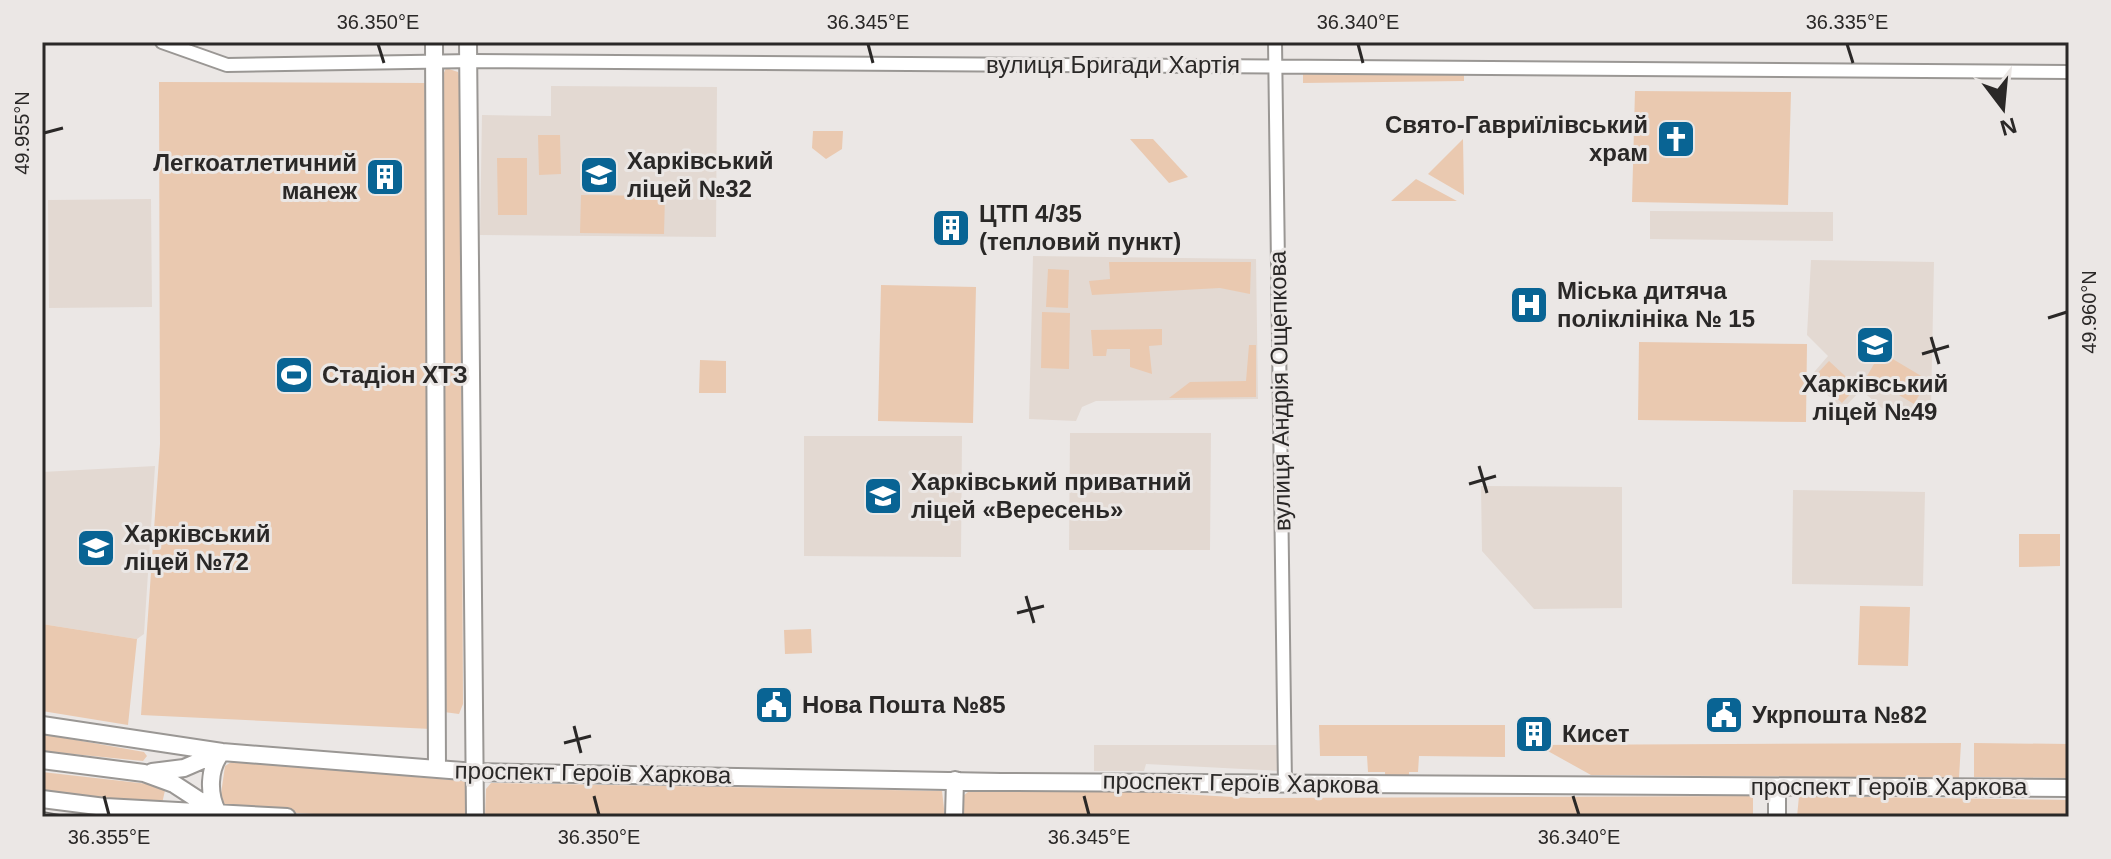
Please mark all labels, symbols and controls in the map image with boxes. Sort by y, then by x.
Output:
text: 36.350°E [337,11,419,33]
text: 36.345°E [827,11,909,33]
text: 36.340°E [1317,11,1399,33]
text: 36.335°E [1806,11,1888,33]
street label: вулиця Бригади Хартія [986,51,1240,78]
north arrow [1963,68,2043,148]
text: 49.955°N [11,91,33,175]
place label: Свято-Гавриїлівський храм [1385,111,1648,166]
text: N [1997,113,2019,141]
church icon: Свято-Гавриїлівський храм [1655,118,1697,160]
place label: Харківський ліцей №32 [627,147,773,202]
place label: Легкоатлетичний манеж [153,149,358,204]
school or university icon: Харківський ліцей №32 [578,154,620,196]
building icon: Легкоатлетичний манеж [364,156,406,198]
place label: ЦТП 4/35 (тепловий пункт) [979,200,1181,255]
building icon: ЦТП 4/35 (тепловий пункт) [930,207,972,249]
street label: вулиця Андрія Ощепкова [1264,250,1295,532]
text: 49.960°N [2078,270,2100,354]
place label: Міська дитяча поліклініка № 15 [1557,277,1755,332]
hospital icon: Міська дитяча поліклініка № 15 [1508,284,1550,326]
school or university icon: Харківський ліцей №49 [1854,324,1896,366]
sports icon: Стадіон ХТЗ [273,354,315,396]
place label: Стадіон ХТЗ [322,361,468,388]
place label: Харківський ліцей №49 [1802,370,1948,425]
place label: Харківський приватний ліцей «Вересень» [911,468,1192,523]
school or university icon: Харківський приватний ліцей «Вересень» [862,475,904,517]
place label: Харківський ліцей №72 [124,520,270,575]
school or university icon: Харківський ліцей №72 [75,527,117,569]
public building icon: Нова Пошта №85 [753,684,795,726]
place label: Нова Пошта №85 [802,691,1006,718]
public building icon: Укрпошта №82 [1703,694,1745,736]
place label: Укрпошта №82 [1752,701,1927,728]
building icon: Кисет [1513,713,1555,755]
place label: Кисет [1562,720,1630,747]
street label: проспект Героїв Харкова [454,757,732,788]
street label: проспект Героїв Харкова [1102,767,1380,798]
street label: проспект Героїв Харкова [1751,773,2028,800]
text: 36.355°E [68,826,150,848]
text: 36.350°E [558,826,640,848]
text: 36.345°E [1048,826,1130,848]
text: 36.340°E [1538,826,1620,848]

